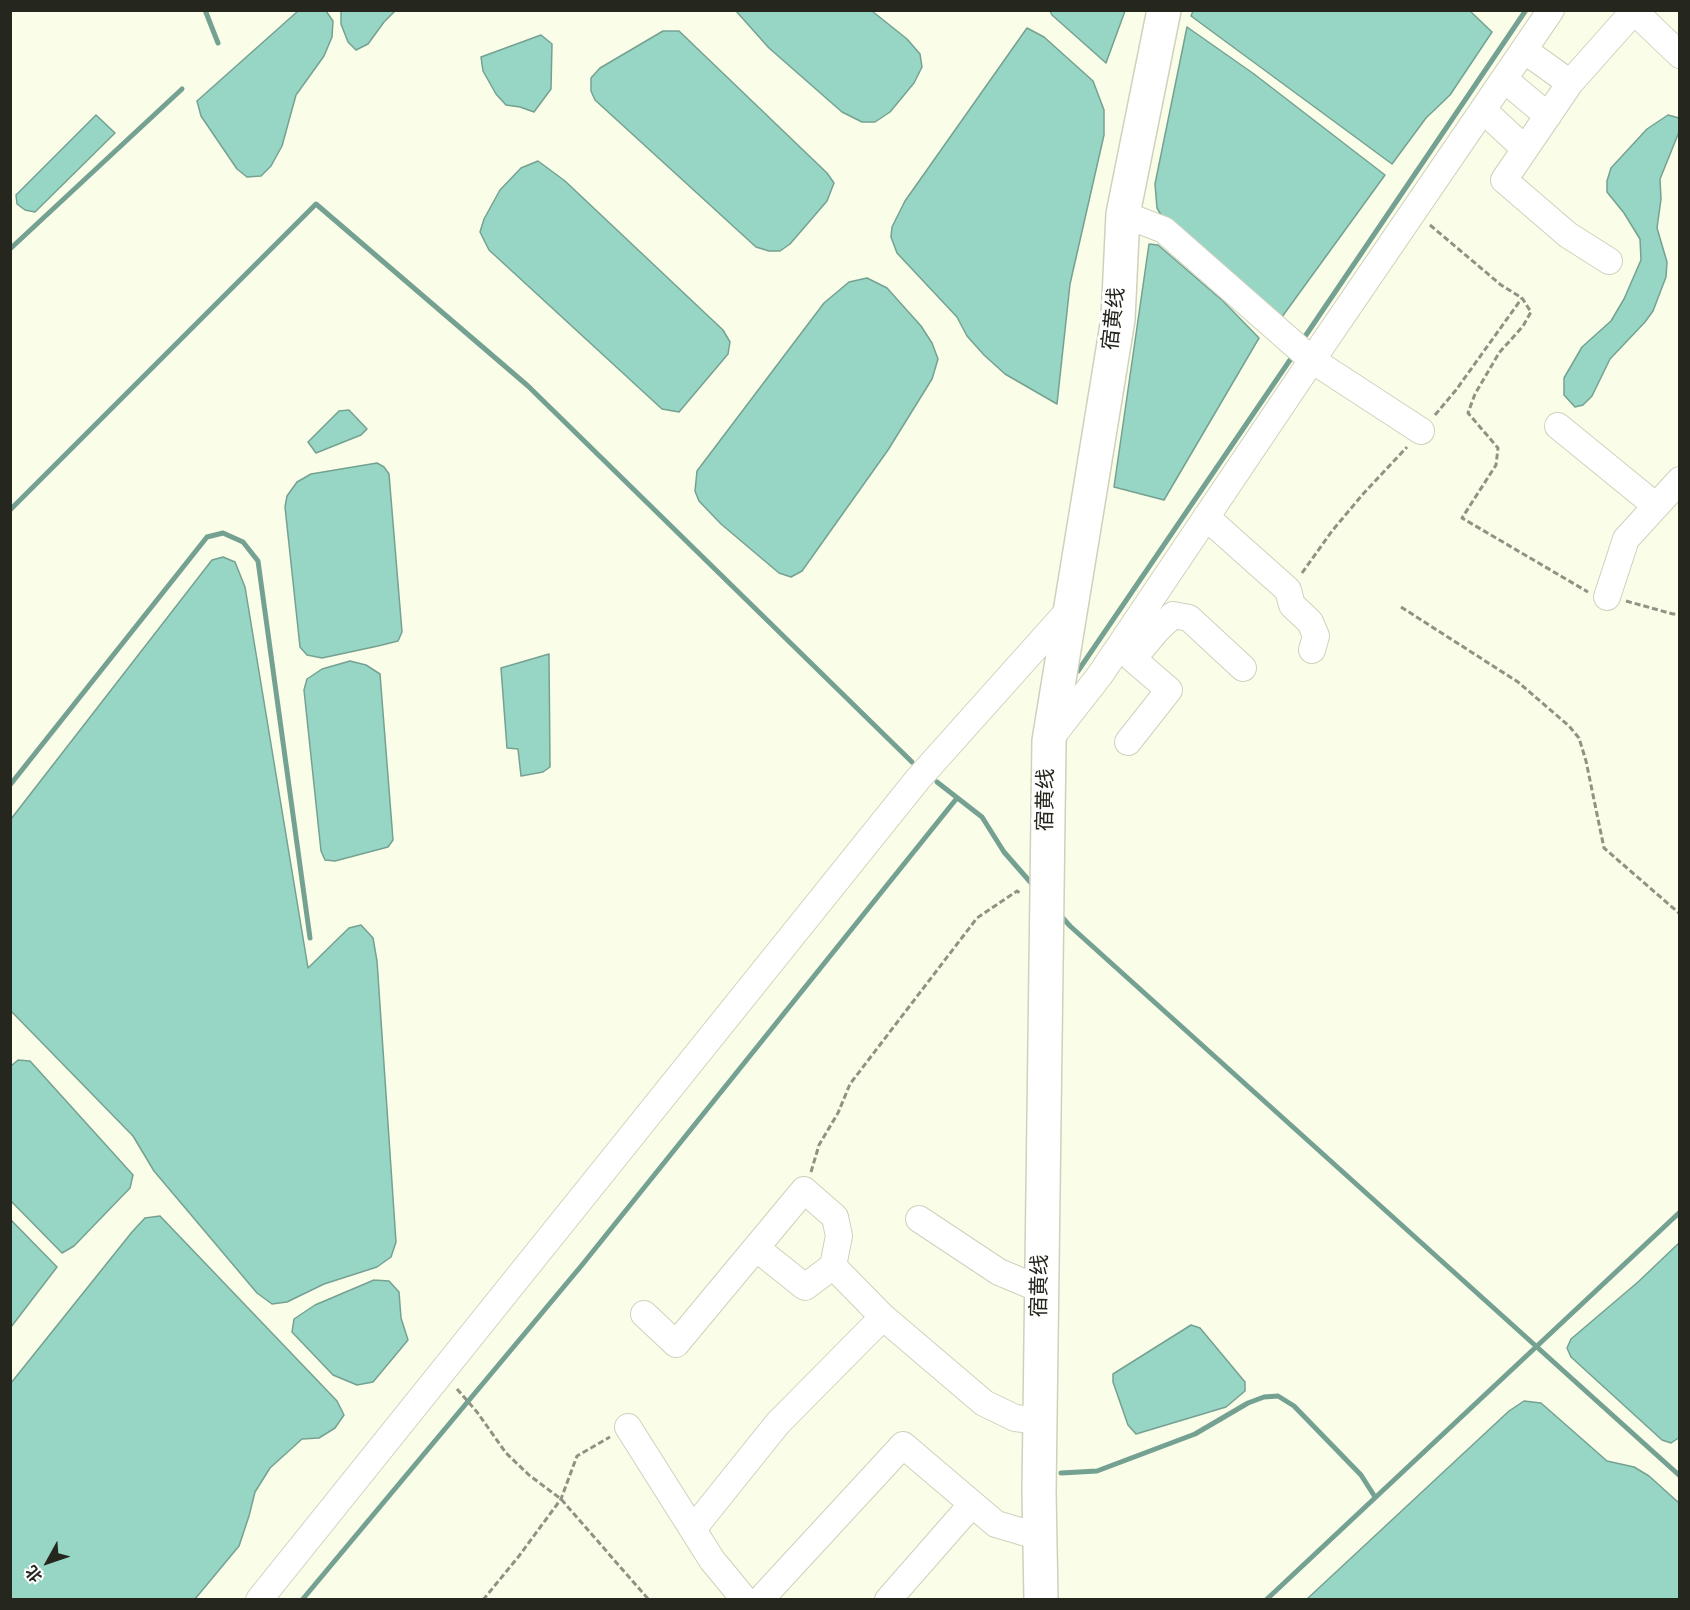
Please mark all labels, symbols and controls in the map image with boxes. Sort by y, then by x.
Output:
street label: 宿黄线 [1100,286,1132,352]
street label: 宿黄线 [1035,768,1061,832]
street label: 宿黄线 [1029,1254,1055,1318]
north arrow [18,1532,78,1592]
text: 北 [20,1560,49,1587]

